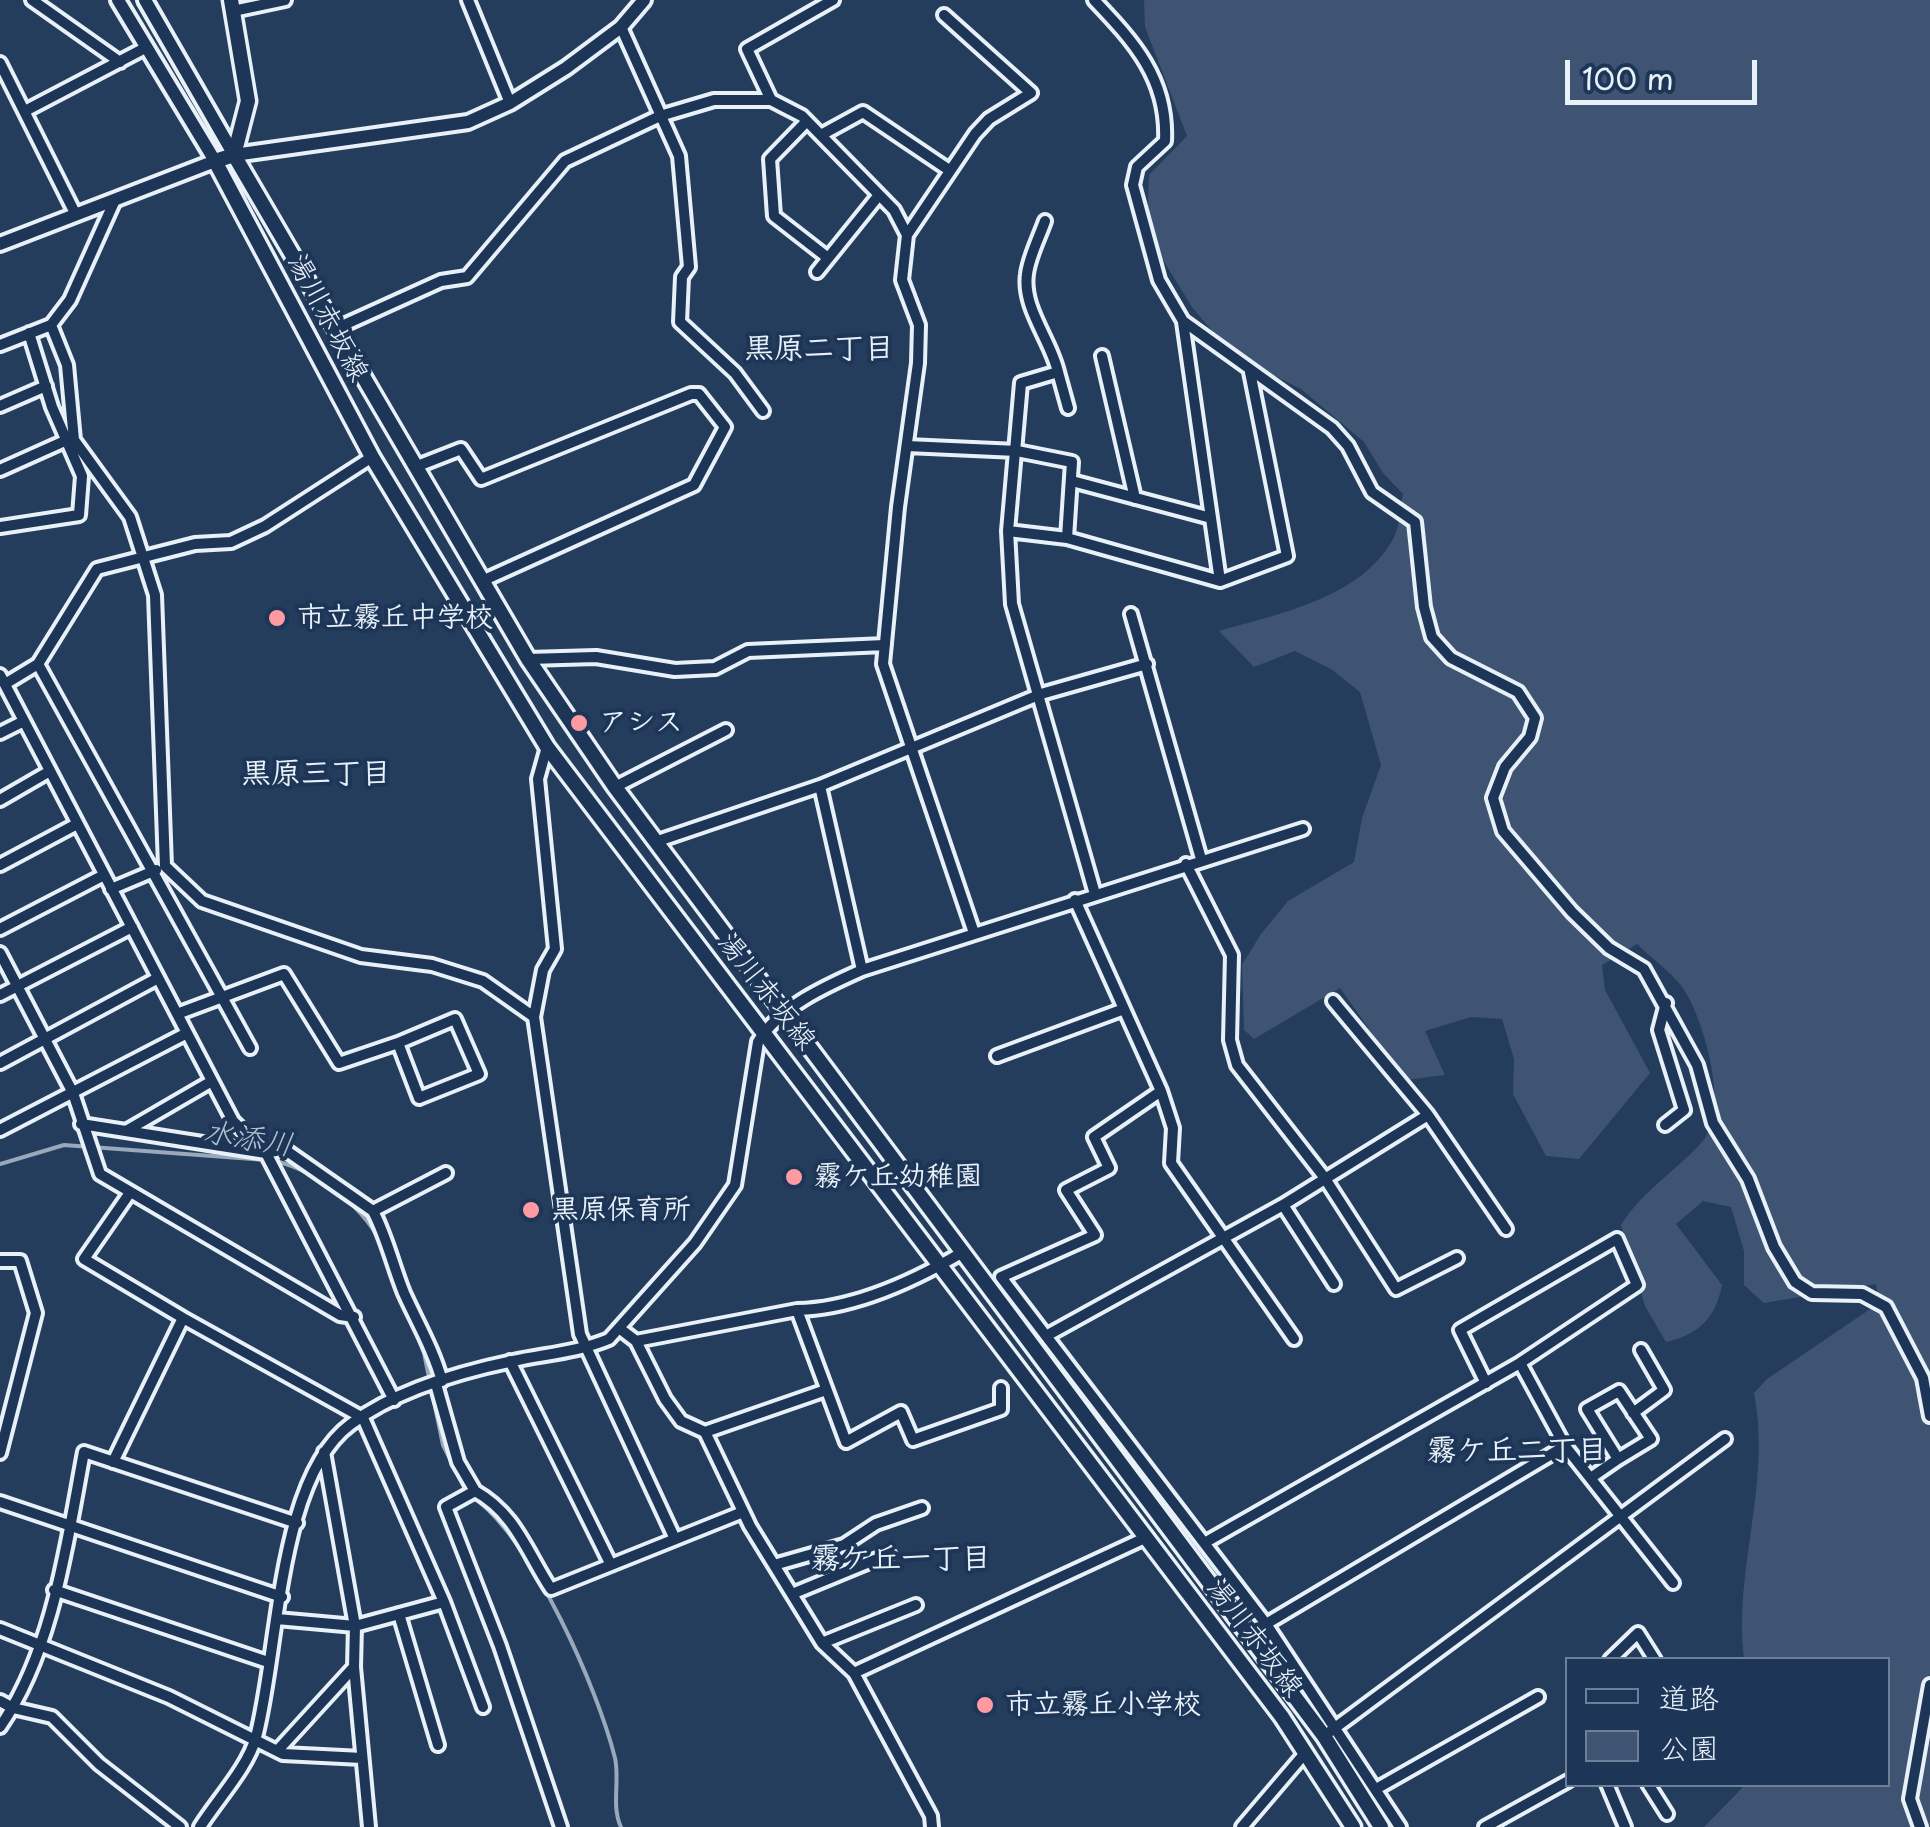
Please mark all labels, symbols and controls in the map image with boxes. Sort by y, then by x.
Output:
scale bar [1570,40,1762,102]
text: 100 m [1582,55,1674,100]
street label: 湯川赤坂線 [279,248,375,388]
district label: 黒原二丁目 [744,332,894,368]
place label: 市立霧丘中学校 [297,601,493,635]
marker: 市立霧丘中学校 [266,607,288,629]
place label: アシス [599,706,683,740]
marker: アシス [568,712,590,734]
district label: 黒原三丁目 [241,757,391,793]
street label: 湯川赤坂線 [710,926,822,1058]
water label: 水添川 [201,1115,295,1165]
place label: 霧ケ丘幼稚園 [814,1160,982,1194]
marker: 霧ケ丘幼稚園 [783,1166,805,1188]
place label: 黒原保育所 [551,1193,691,1227]
marker: 黒原保育所 [520,1199,542,1221]
district label: 霧ケ丘二丁目 [1427,1434,1607,1470]
district label: 霧ケ丘一丁目 [811,1542,991,1578]
street label: 湯川赤坂線 [1198,1572,1310,1704]
legend [1565,1657,1890,1787]
text: 道路 [1659,1674,1719,1719]
place label: 市立霧丘小学校 [1005,1688,1201,1722]
marker: 市立霧丘小学校 [974,1694,996,1716]
text: 公園 [1659,1724,1719,1769]

